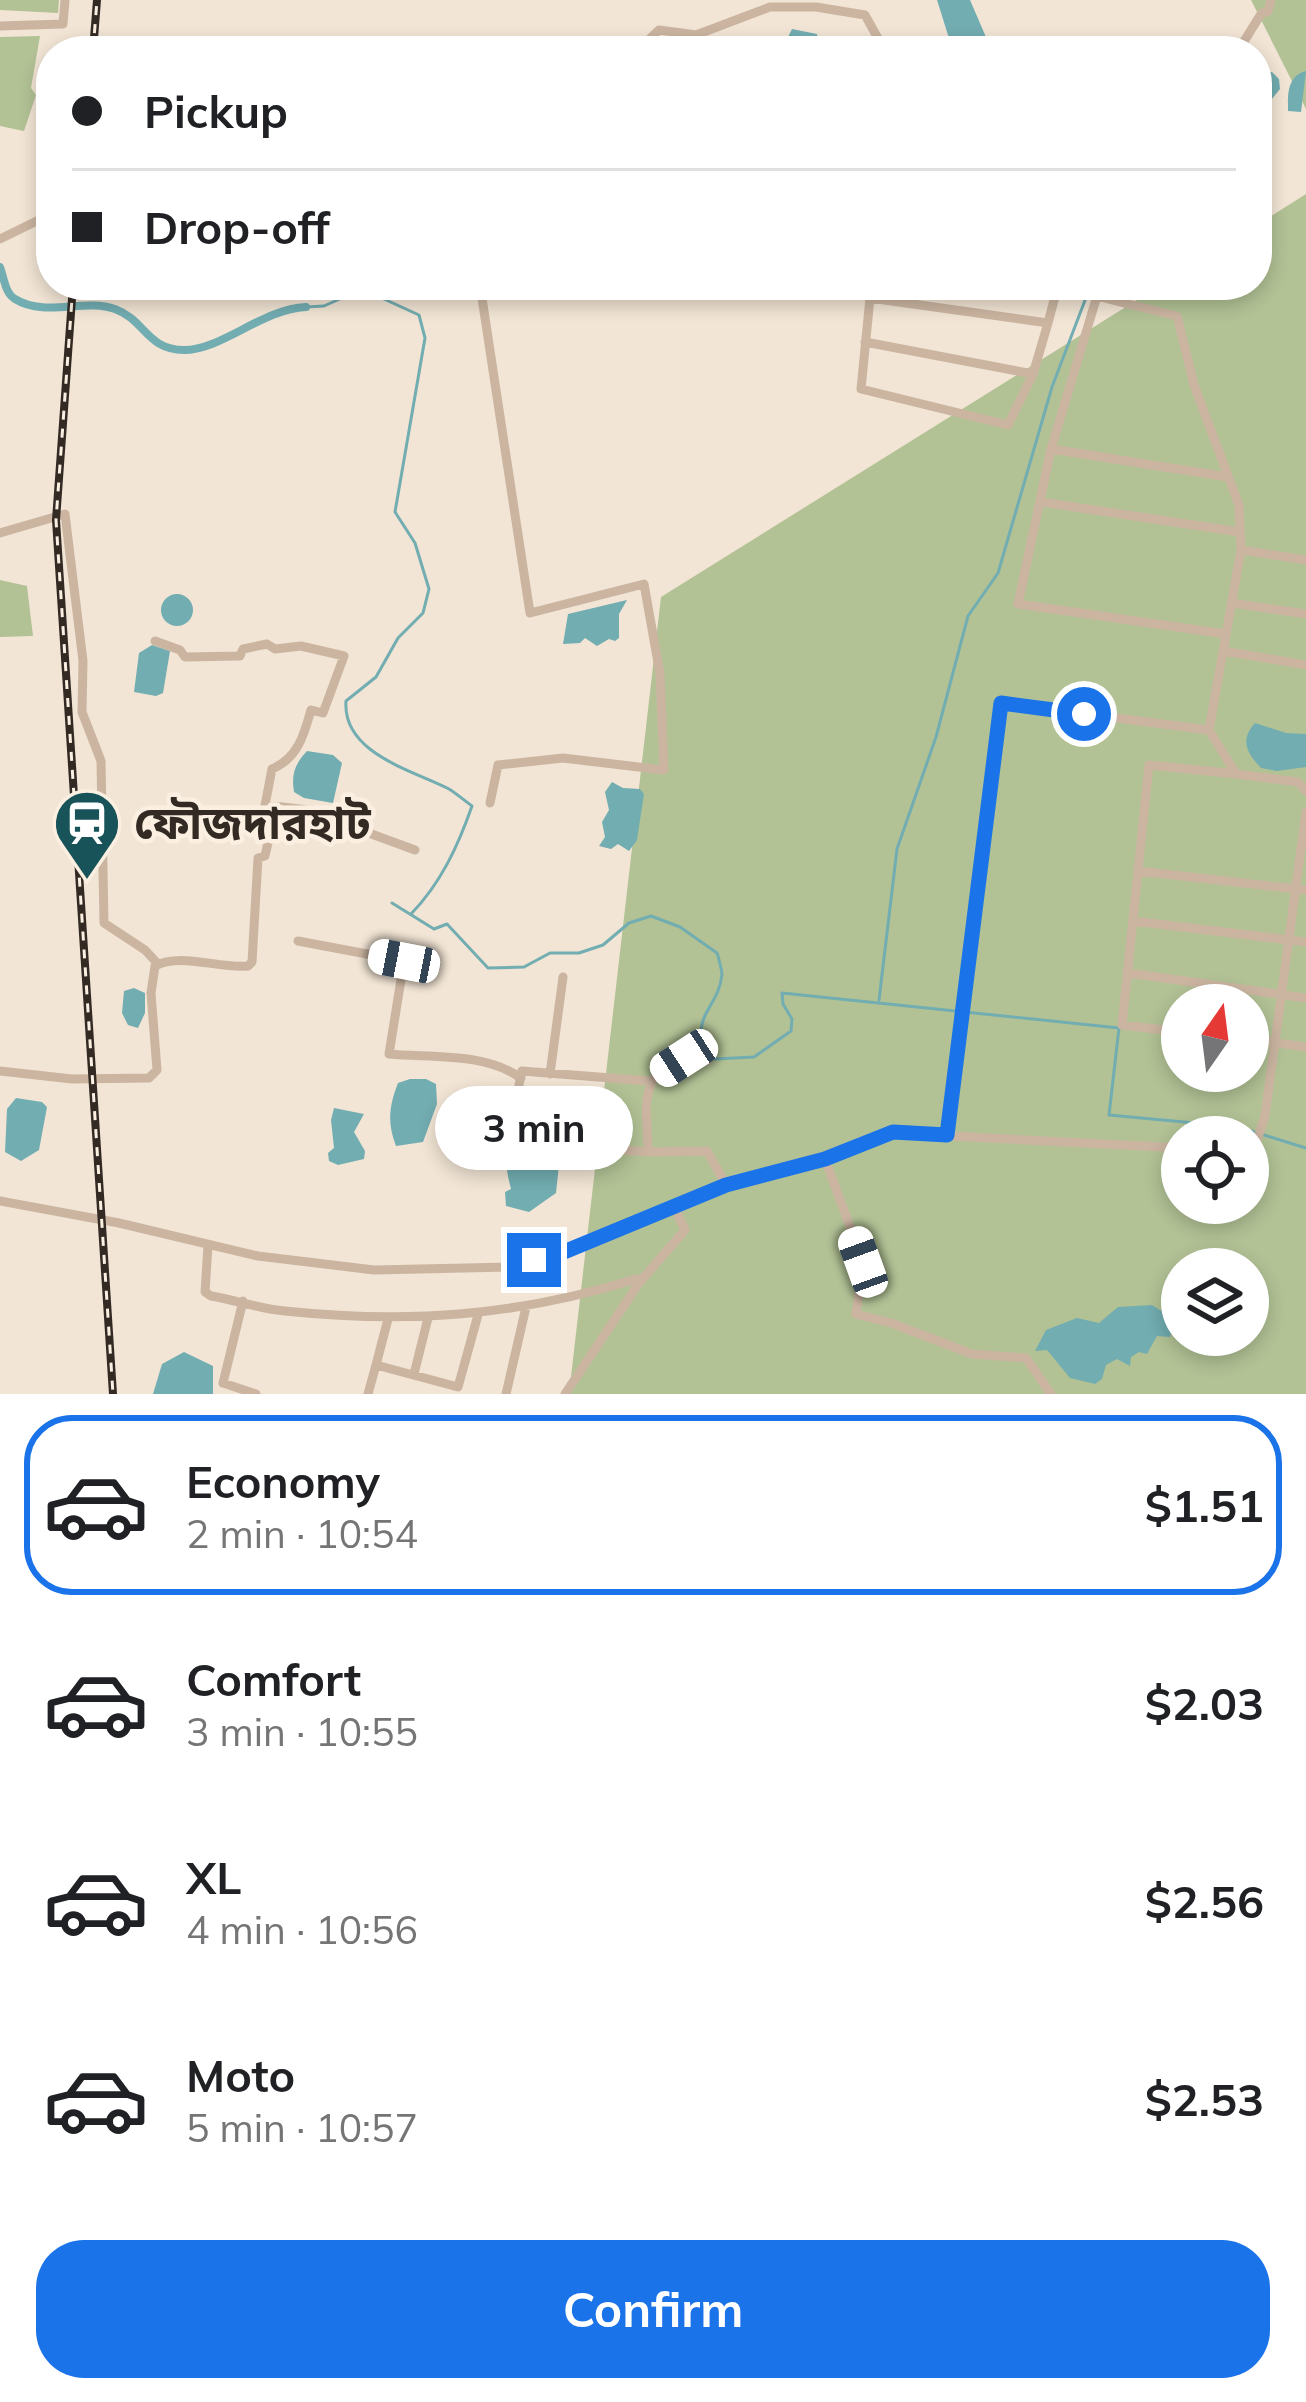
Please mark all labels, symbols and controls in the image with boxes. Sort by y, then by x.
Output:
text: Pickup [144,83,288,139]
text: Drop-off [144,199,330,255]
route start [1057,687,1111,741]
station icon: ফৌজদারহাট [52,788,122,882]
place label: ফৌজদারহাট [134,794,371,850]
car [365,936,443,986]
north arrow [1161,984,1269,1092]
map controls [1161,984,1269,1356]
car [644,1023,724,1093]
callout: 3 min [435,1086,633,1170]
text: 3 min [483,1103,585,1152]
button: locate [1161,1116,1269,1224]
car [834,1222,892,1302]
route end [507,1233,561,1287]
button: layers [1161,1248,1269,1356]
icon: car [42,1451,150,1559]
text: Economy [186,1453,380,1509]
text: $1.51 [1145,1477,1264,1533]
text: 2 min · 10:54 [186,1509,418,1558]
icon: car [42,1649,150,1757]
text: Comfort [186,1651,361,1707]
text: $2.03 [1145,1675,1264,1731]
text: 3 min · 10:55 [186,1707,418,1756]
icon: car [42,1847,150,1955]
text: XL [186,1849,241,1905]
text: $2.56 [1145,1873,1264,1929]
text: 4 min · 10:56 [186,1905,418,1954]
icon: car [42,2045,150,2153]
text: Moto [186,2047,295,2103]
text: $2.53 [1145,2071,1264,2127]
text: 5 min · 10:57 [186,2103,418,2152]
button: Confirm [36,2240,1270,2378]

